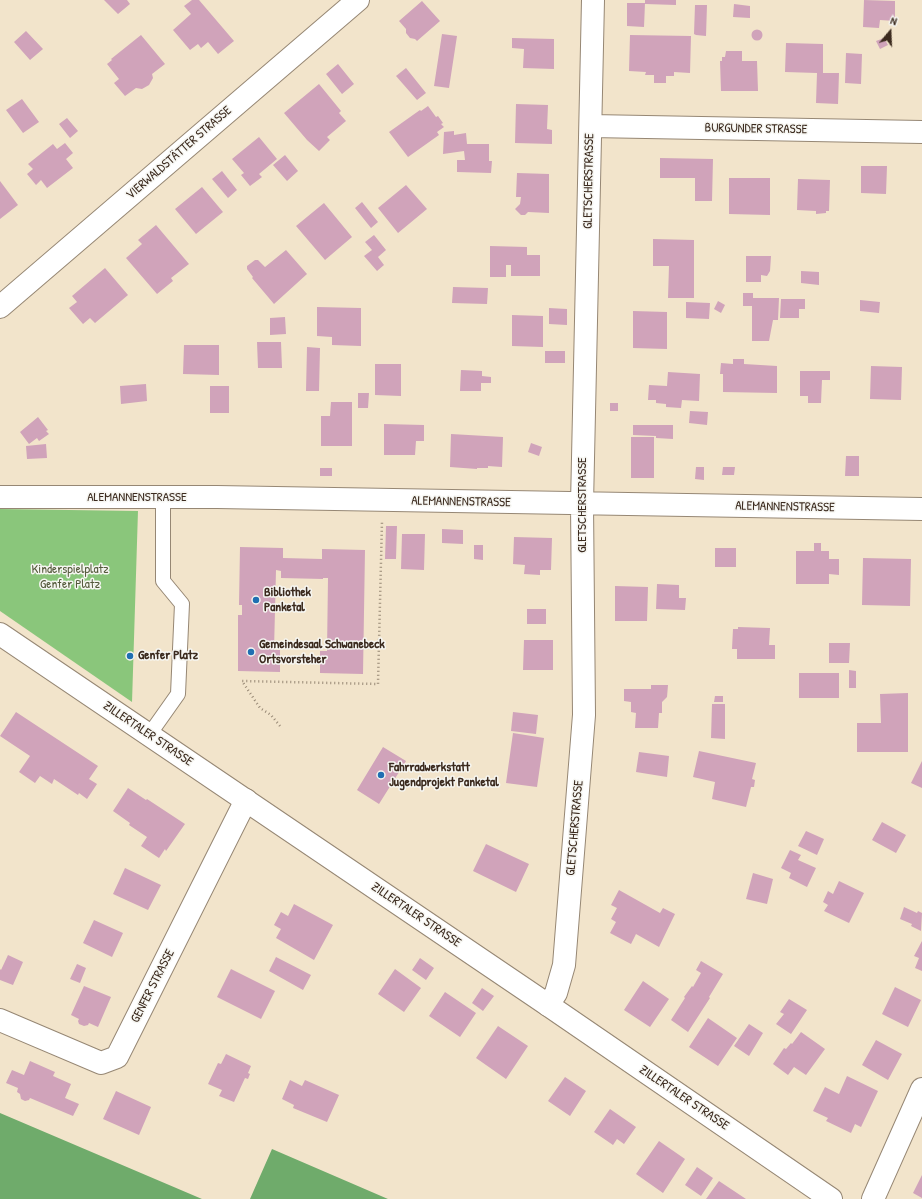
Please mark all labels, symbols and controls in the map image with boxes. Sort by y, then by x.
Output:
north arrow [870,12,910,52]
text: N [889,13,899,28]
street label: VIERWALDSTÄTTER STRASSE [123,103,235,203]
street label: BURGUNDER STRASSE [705,120,807,138]
street label: GLETSCHERSTRASSE [580,133,598,229]
street label: GLETSCHERSTRASSE [575,457,591,553]
street label: ALEMANNENSTRASSE [87,490,187,506]
street label: ALEMANNENSTRASSE [411,493,511,511]
street label: ALEMANNENSTRASSE [735,498,835,516]
park label: Kinderspielplatz Genfer Platz [31,562,109,593]
place label: Bibliothek Panketal [264,585,311,616]
marker: Bibliothek Panketal [251,595,261,605]
place label: Gemeindesaal Schwanebeck Ortsvorsteher [259,637,385,668]
marker: Gemeindesaal Schwanebeck Ortsvorsteher [246,647,256,657]
place label: Genfer Platz [138,648,198,664]
marker: Genfer Platz [125,651,135,661]
street label: ZILLERTALER STRASSE [100,698,196,770]
place label: Fahrradwerkstatt Jugendprojekt Panketal [389,760,499,791]
marker: Fahrradwerkstatt Jugendprojekt Panketal [376,770,386,780]
street label: GLETSCHERSTRASSE [563,780,587,876]
street label: ZILLERTALER STRASSE [368,879,464,951]
street label: GENFER STRASSE [128,947,178,1025]
street label: ZILLERTALER STRASSE [636,1062,732,1134]

